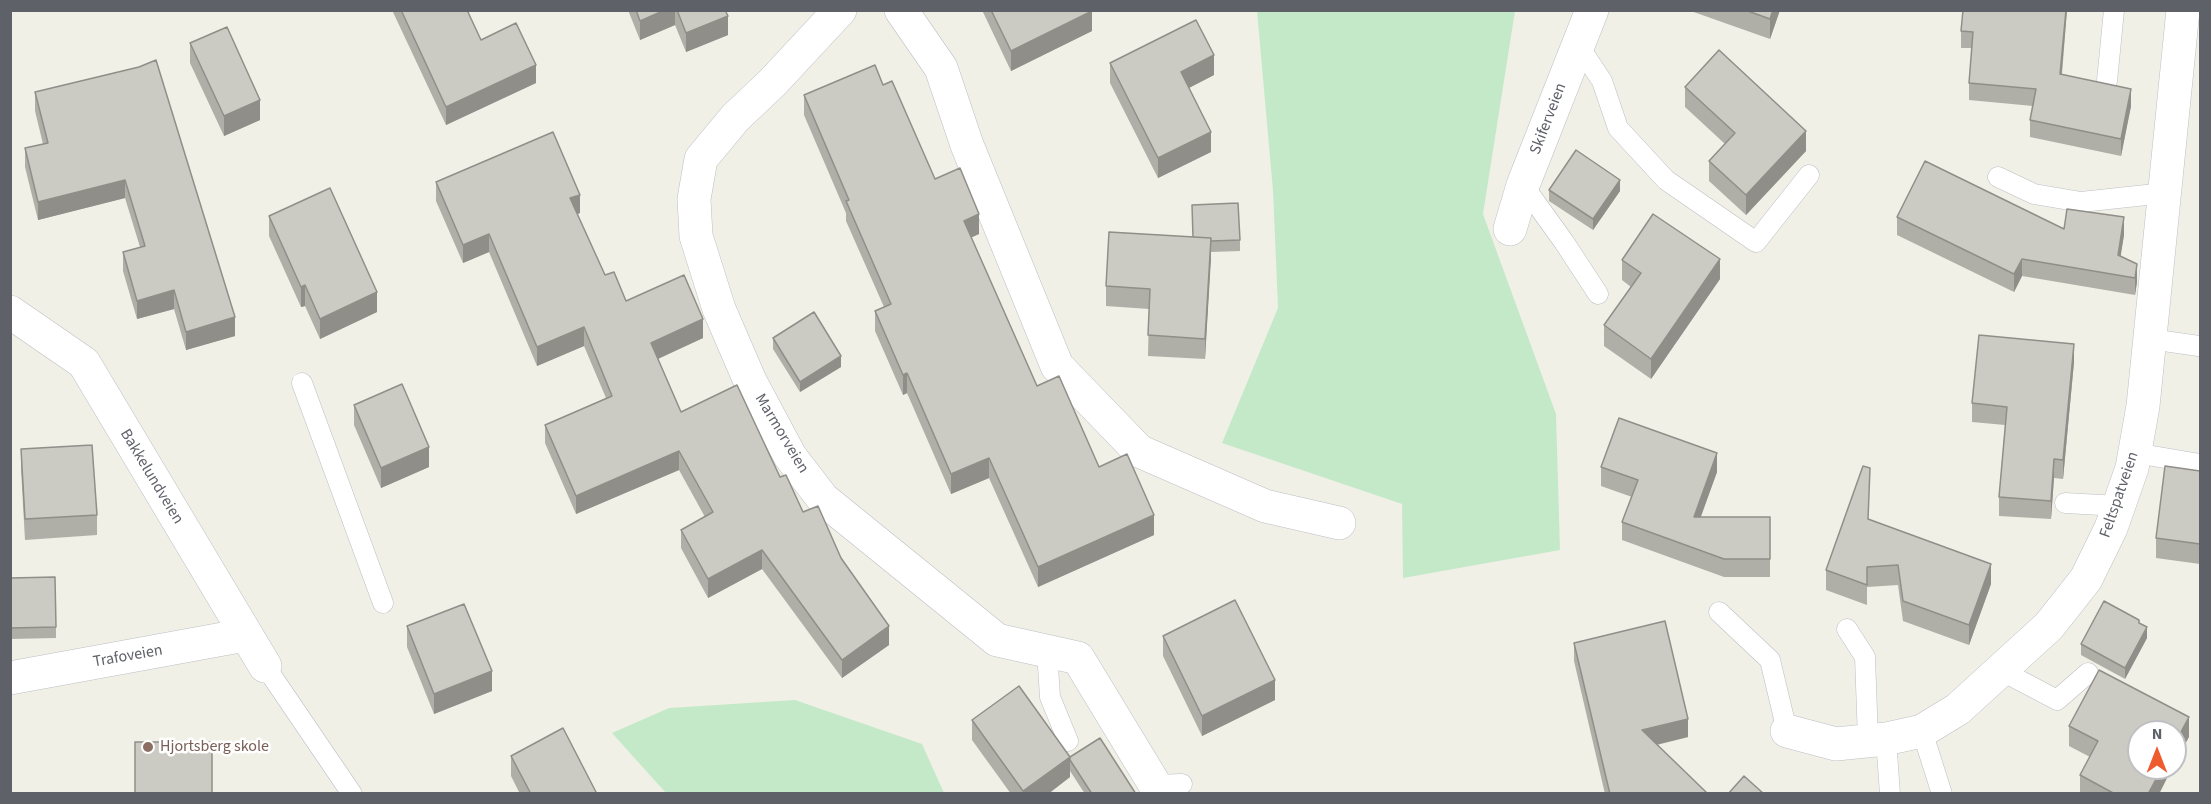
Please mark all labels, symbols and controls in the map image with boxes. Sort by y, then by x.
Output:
street label: Skiferveien [1527,81,1571,157]
street label: Marmorveien [750,391,812,477]
street label: Bakkelundveien [115,426,187,528]
street label: Feltspatveien [2096,450,2144,540]
street label: Trafoveien [92,641,164,673]
north arrow [2127,720,2187,780]
text: N [2152,723,2162,745]
place label: Hjortsberg skole [160,737,269,757]
marker: Hjortsberg skole [141,740,155,754]

